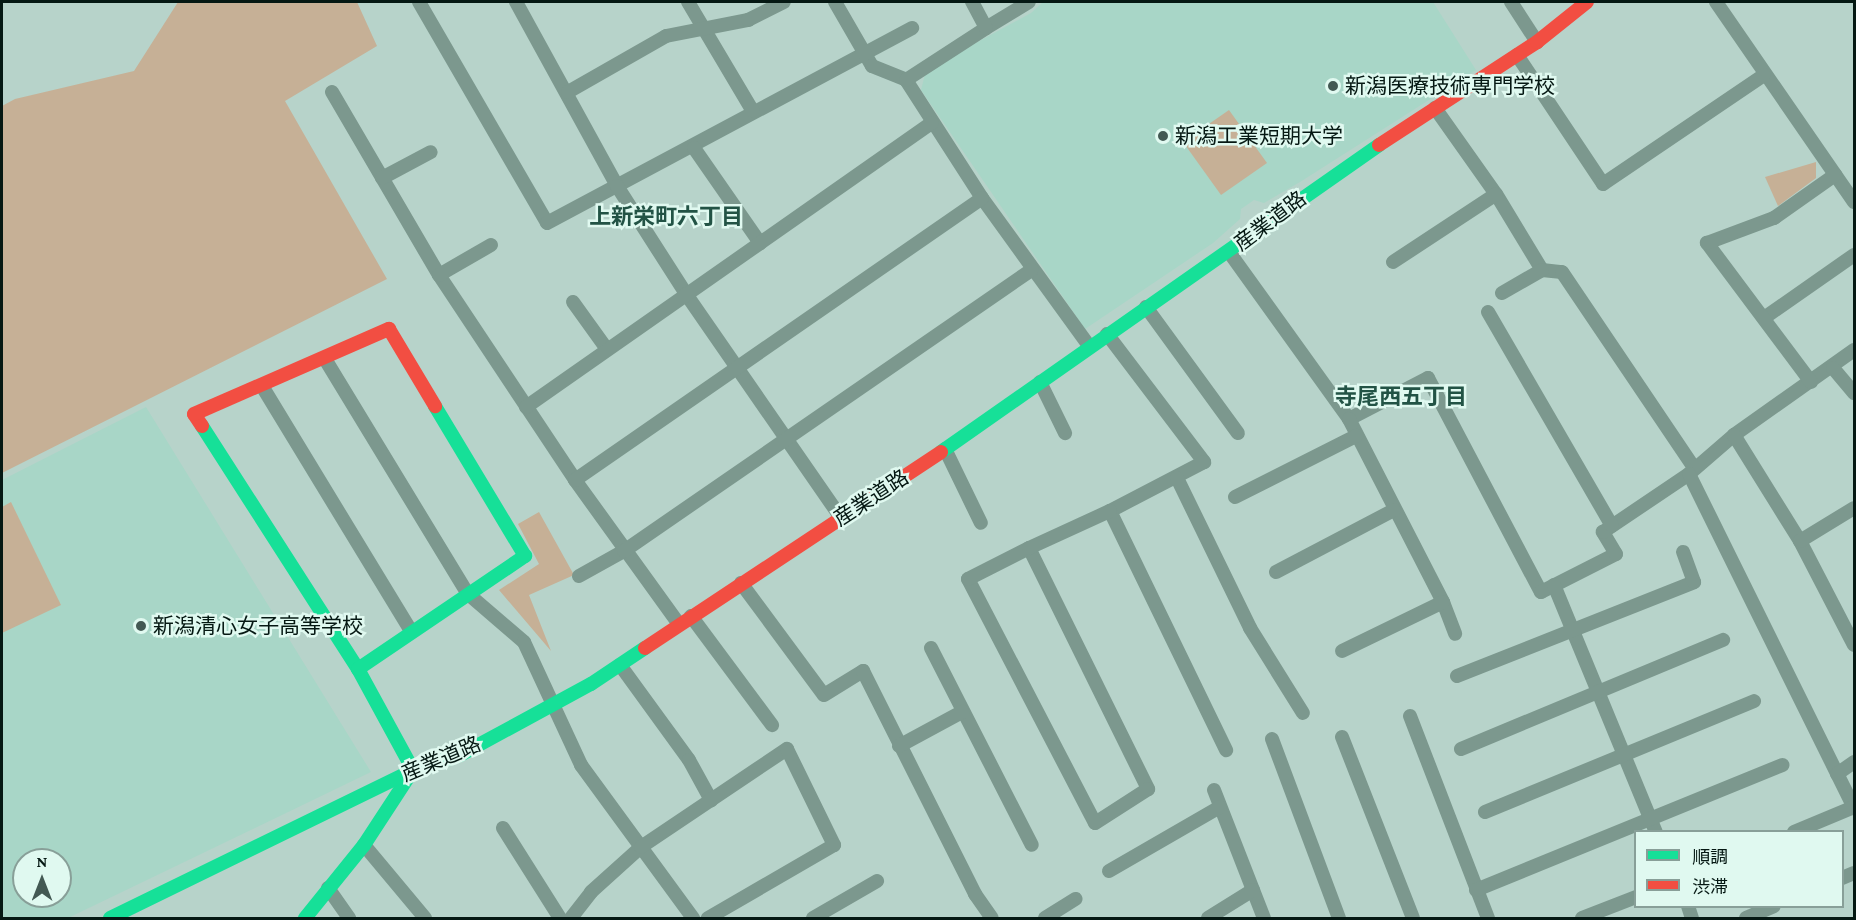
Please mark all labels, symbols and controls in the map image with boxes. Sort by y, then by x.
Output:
place label: 新潟医療技術専門学校 [1345,73,1555,99]
marker: 新潟医療技術専門学校 [1326,79,1340,93]
place label: 新潟工業短期大学 [1175,123,1343,149]
marker: 新潟工業短期大学 [1156,129,1170,143]
street label: 産業道路 [1229,186,1311,256]
district label: 上新栄町六丁目 [589,204,743,230]
district label: 寺尾西五丁目 [1335,384,1467,410]
street label: 産業道路 [829,465,913,531]
place label: 新潟清心女子高等学校 [153,613,363,639]
marker: 新潟清心女子高等学校 [134,619,148,633]
street label: 産業道路 [397,731,485,787]
legend [1634,830,1844,908]
text: 順調 [1692,847,1728,867]
north arrow [12,848,72,908]
text: N [37,853,47,870]
text: 渋滞 [1692,877,1728,897]

